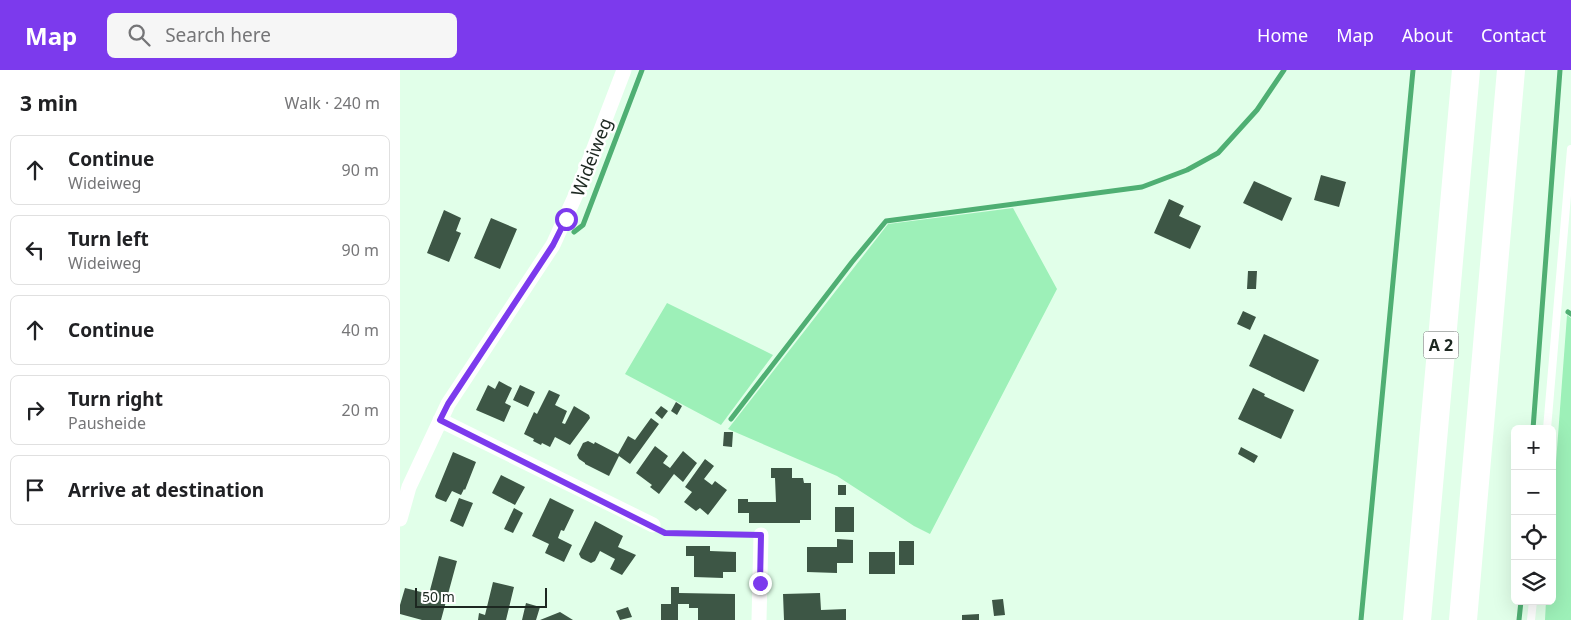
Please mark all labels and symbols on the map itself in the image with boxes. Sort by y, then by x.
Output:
street label: Wideiweg [565,114,617,200]
route start [555,208,578,231]
road number: A 2 [1424,332,1458,358]
route end [749,572,772,595]
scale bar [415,585,548,608]

